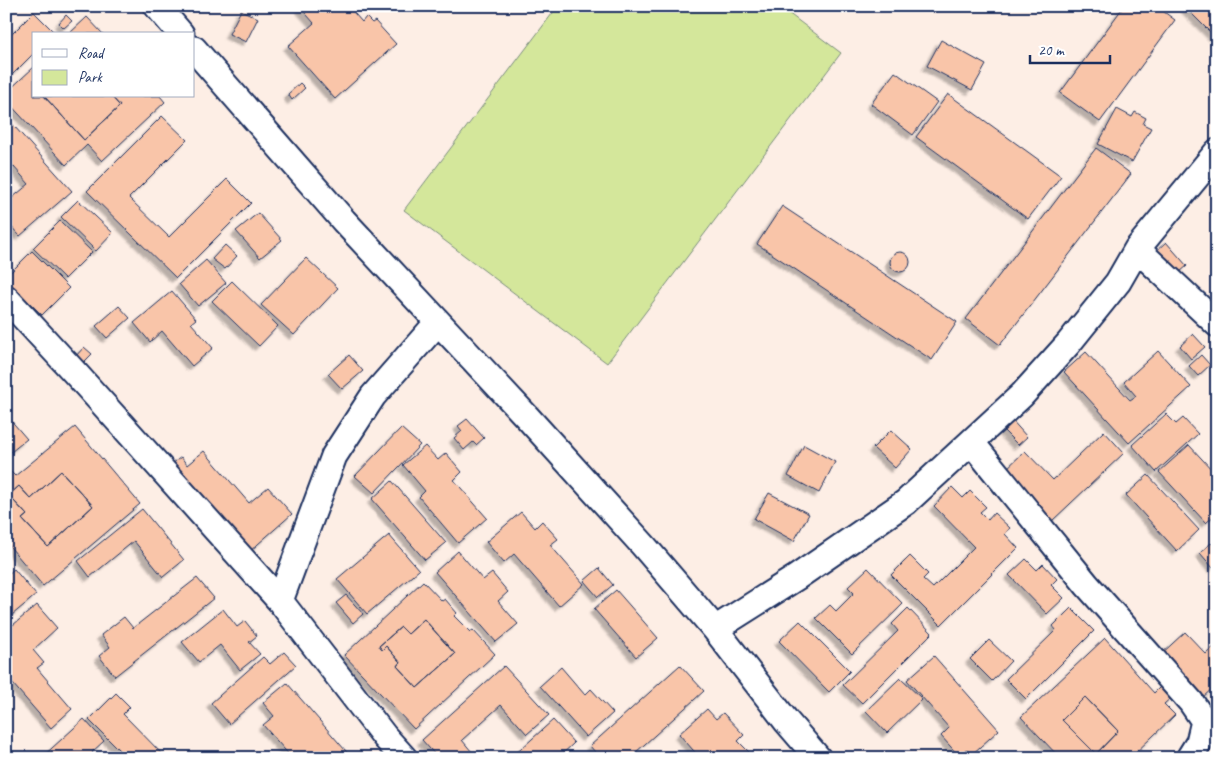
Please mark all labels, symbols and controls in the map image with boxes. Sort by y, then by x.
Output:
legend [32,32,195,98]
scale bar [1030,32,1110,64]
text: 20 m [1038,41,1065,60]
text: Road [78,44,105,63]
text: Park [78,68,103,87]

